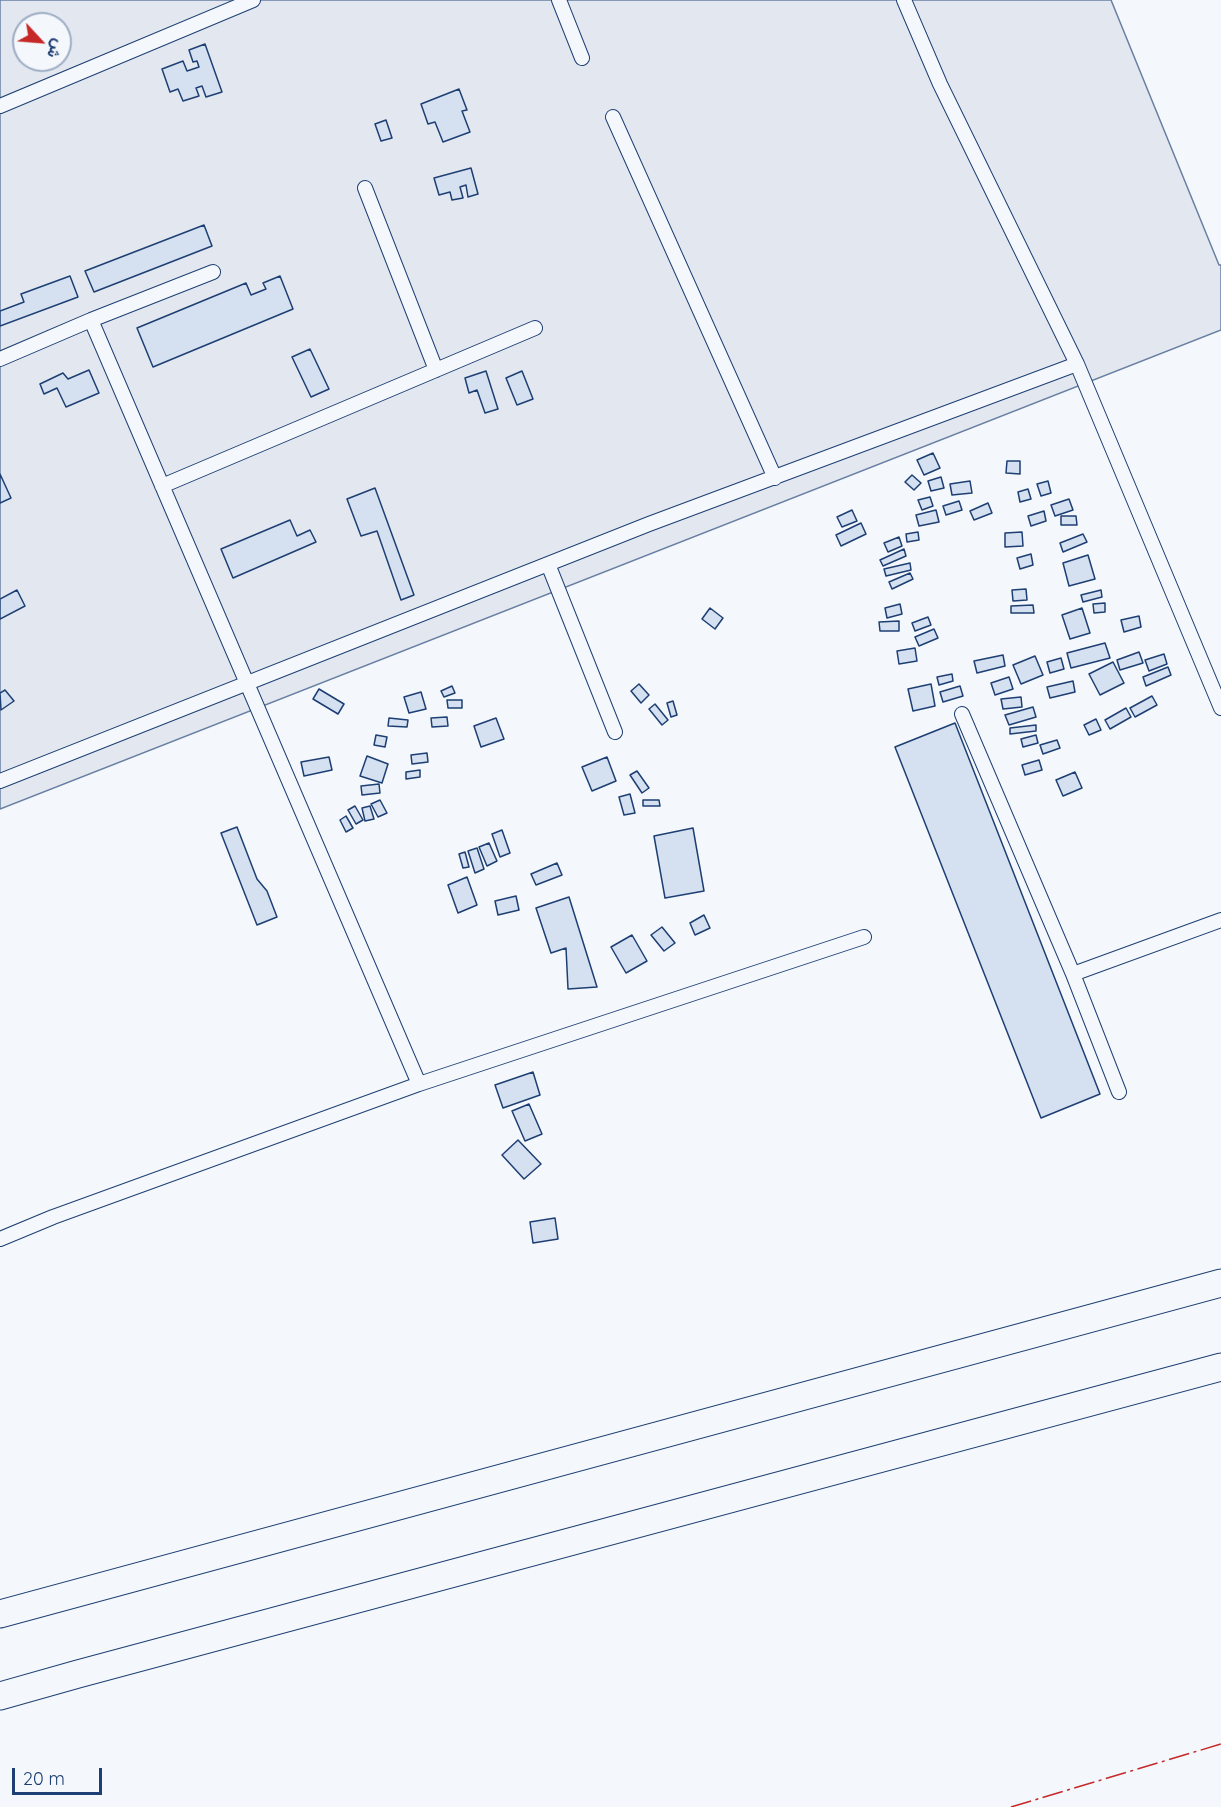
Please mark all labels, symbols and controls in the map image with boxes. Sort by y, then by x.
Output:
north arrow [12,12,72,72]
text: ش [43,36,70,62]
scale bar [15,1756,105,1794]
text: 20 m [23,1767,65,1790]

